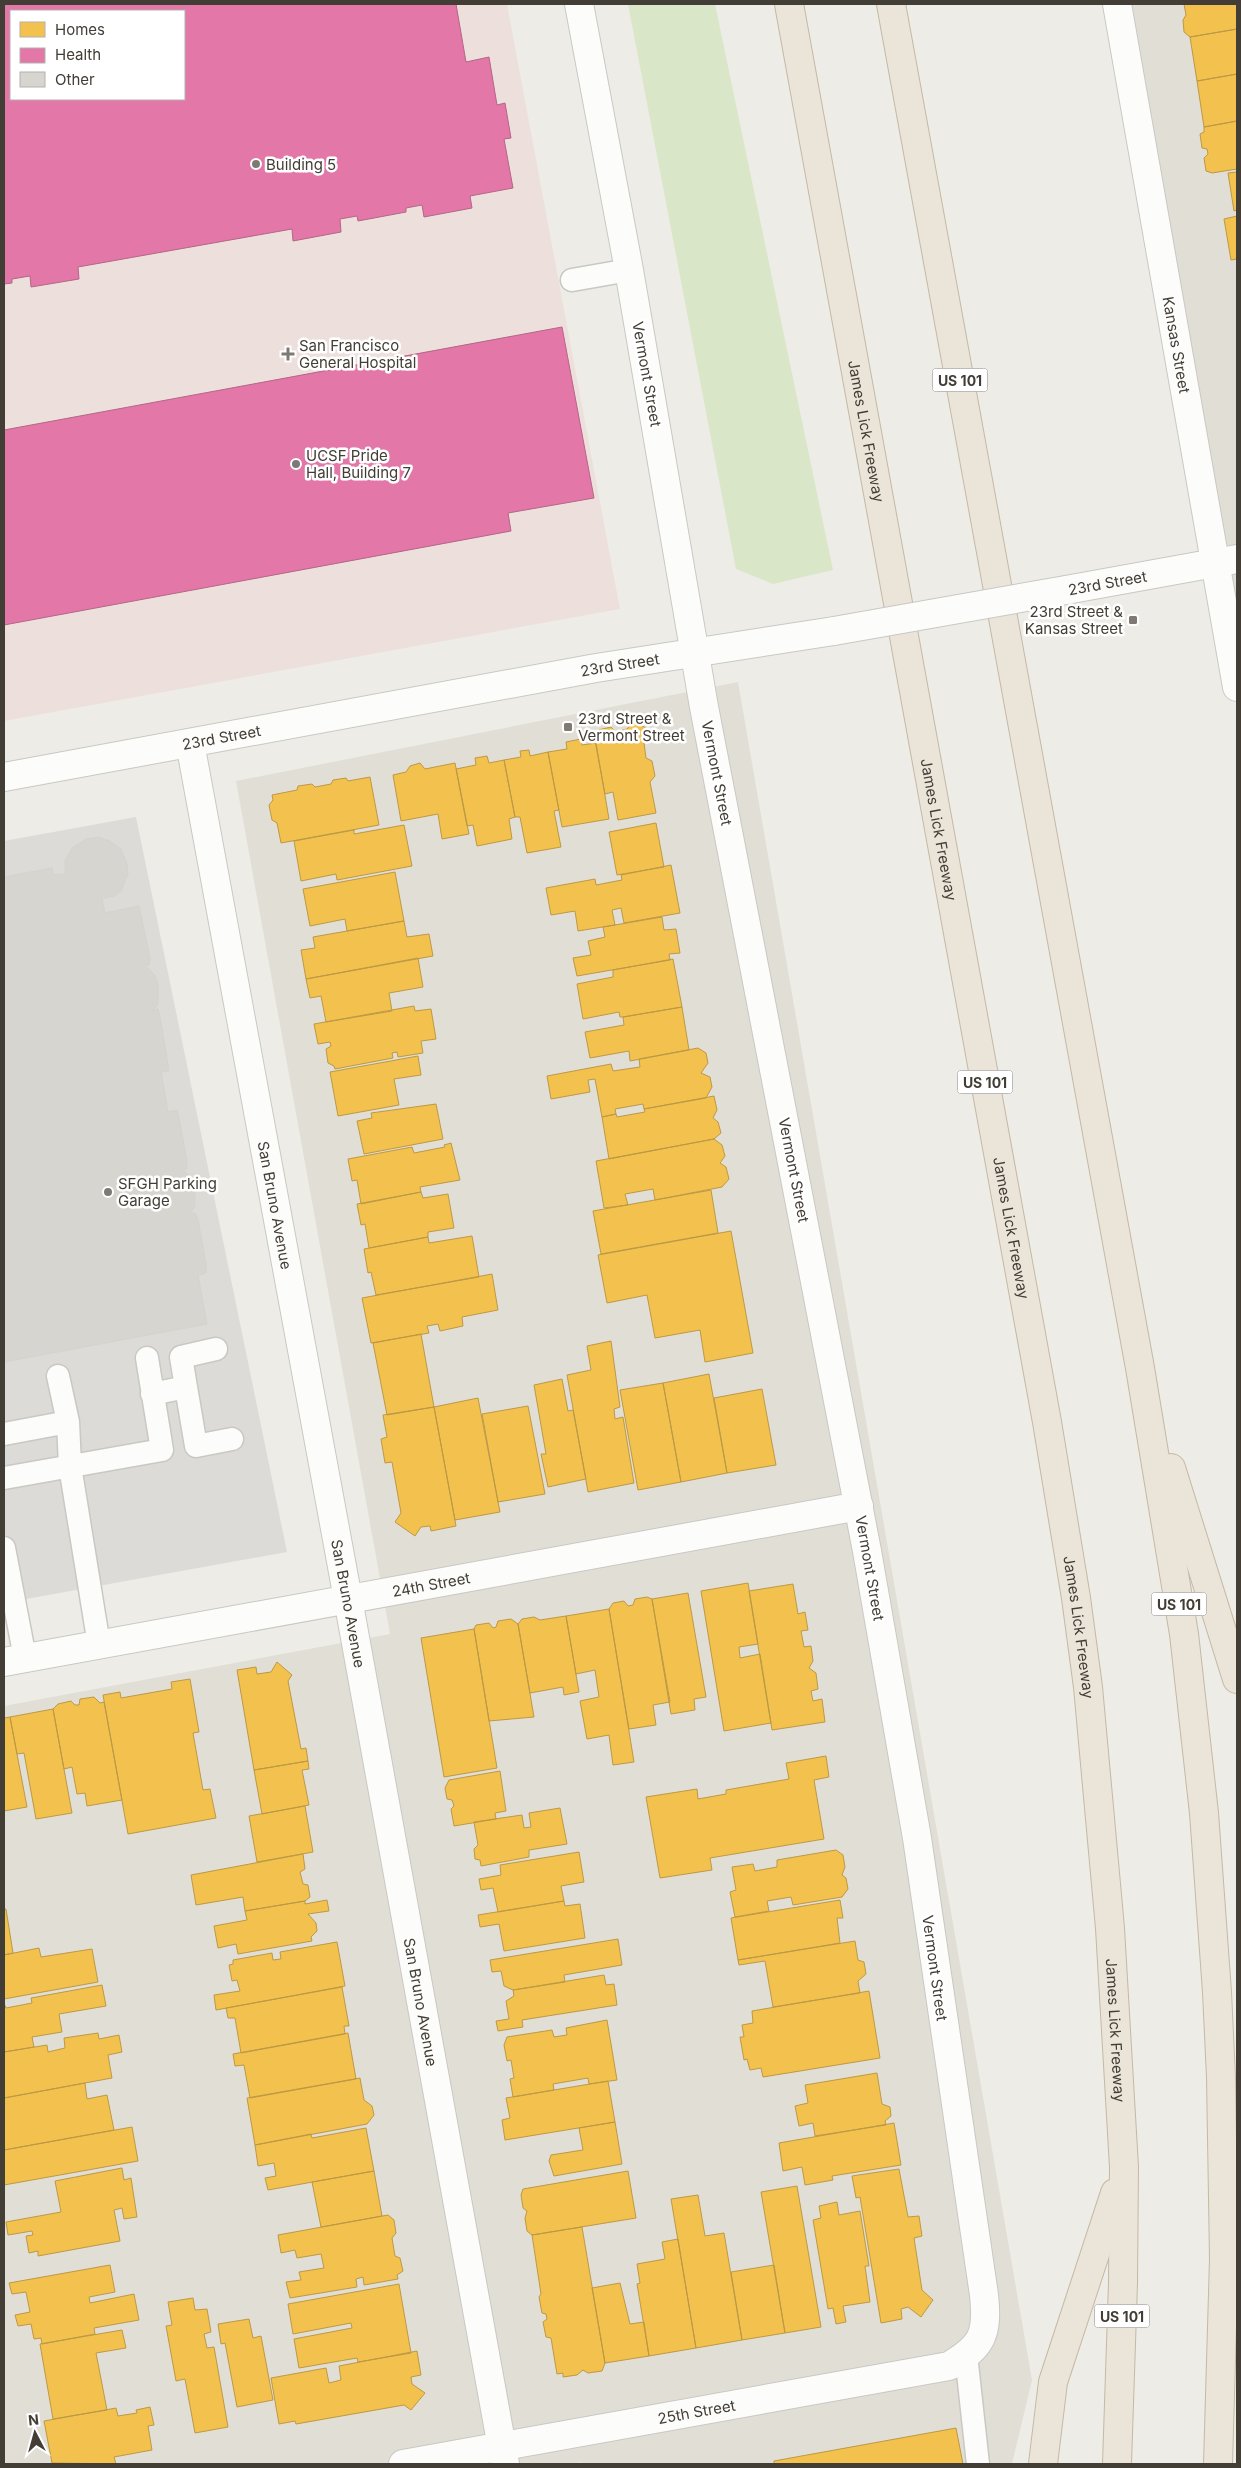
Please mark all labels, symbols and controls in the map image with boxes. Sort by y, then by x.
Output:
legend [10,10,185,100]
text: Homes [55,20,105,39]
text: Health [55,45,101,64]
text: Other [55,70,95,89]
place label: Building 5 [266,155,336,174]
marker: Building 5 [250,158,262,170]
street label: Kansas Street [1159,295,1195,395]
street label: Vermont Street [628,320,666,428]
place label: San Francisco General Hospital [299,336,416,372]
marker: San Francisco General Hospital [281,347,295,361]
street label: James Lick Freeway [844,358,889,504]
road number: US 101 [932,368,988,392]
place label: UCSF Pride Hall, Building 7 [306,446,411,482]
marker: UCSF Pride Hall, Building 7 [290,458,302,470]
street label: 23rd Street [1066,566,1148,599]
place label: 23rd Street & Kansas Street [1025,602,1123,638]
marker: 23rd Street & Kansas Street [1127,614,1139,626]
street label: 23rd Street [579,649,661,680]
place label: 23rd Street & Vermont Street [578,709,685,745]
street label: Vermont Street [697,719,737,827]
street label: 23rd Street [180,720,262,754]
marker: 23rd Street & Vermont Street [562,721,574,733]
street label: James Lick Freeway [917,757,962,903]
road number: US 101 [958,1070,1012,1094]
street label: Vermont Street [774,1116,814,1224]
street label: San Bruno Avenue [254,1139,296,1271]
street label: James Lick Freeway [989,1155,1034,1301]
place label: SFGH Parking Garage [118,1174,217,1210]
marker: SFGH Parking Garage [102,1186,114,1198]
street label: Vermont Street [851,1514,889,1622]
street label: San Bruno Avenue [328,1538,370,1669]
street label: James Lick Freeway [1060,1554,1099,1700]
street label: 24th Street [390,1568,472,1601]
road number: US 101 [1152,1592,1206,1616]
street label: Vermont Street [918,1914,952,2022]
street label: San Bruno Avenue [400,1936,442,2068]
street label: James Lick Freeway [1102,1958,1130,2103]
road number: US 101 [1094,2304,1150,2328]
street label: 25th Street [656,2395,737,2428]
north arrow [10,2408,60,2458]
text: N [27,2411,40,2429]

